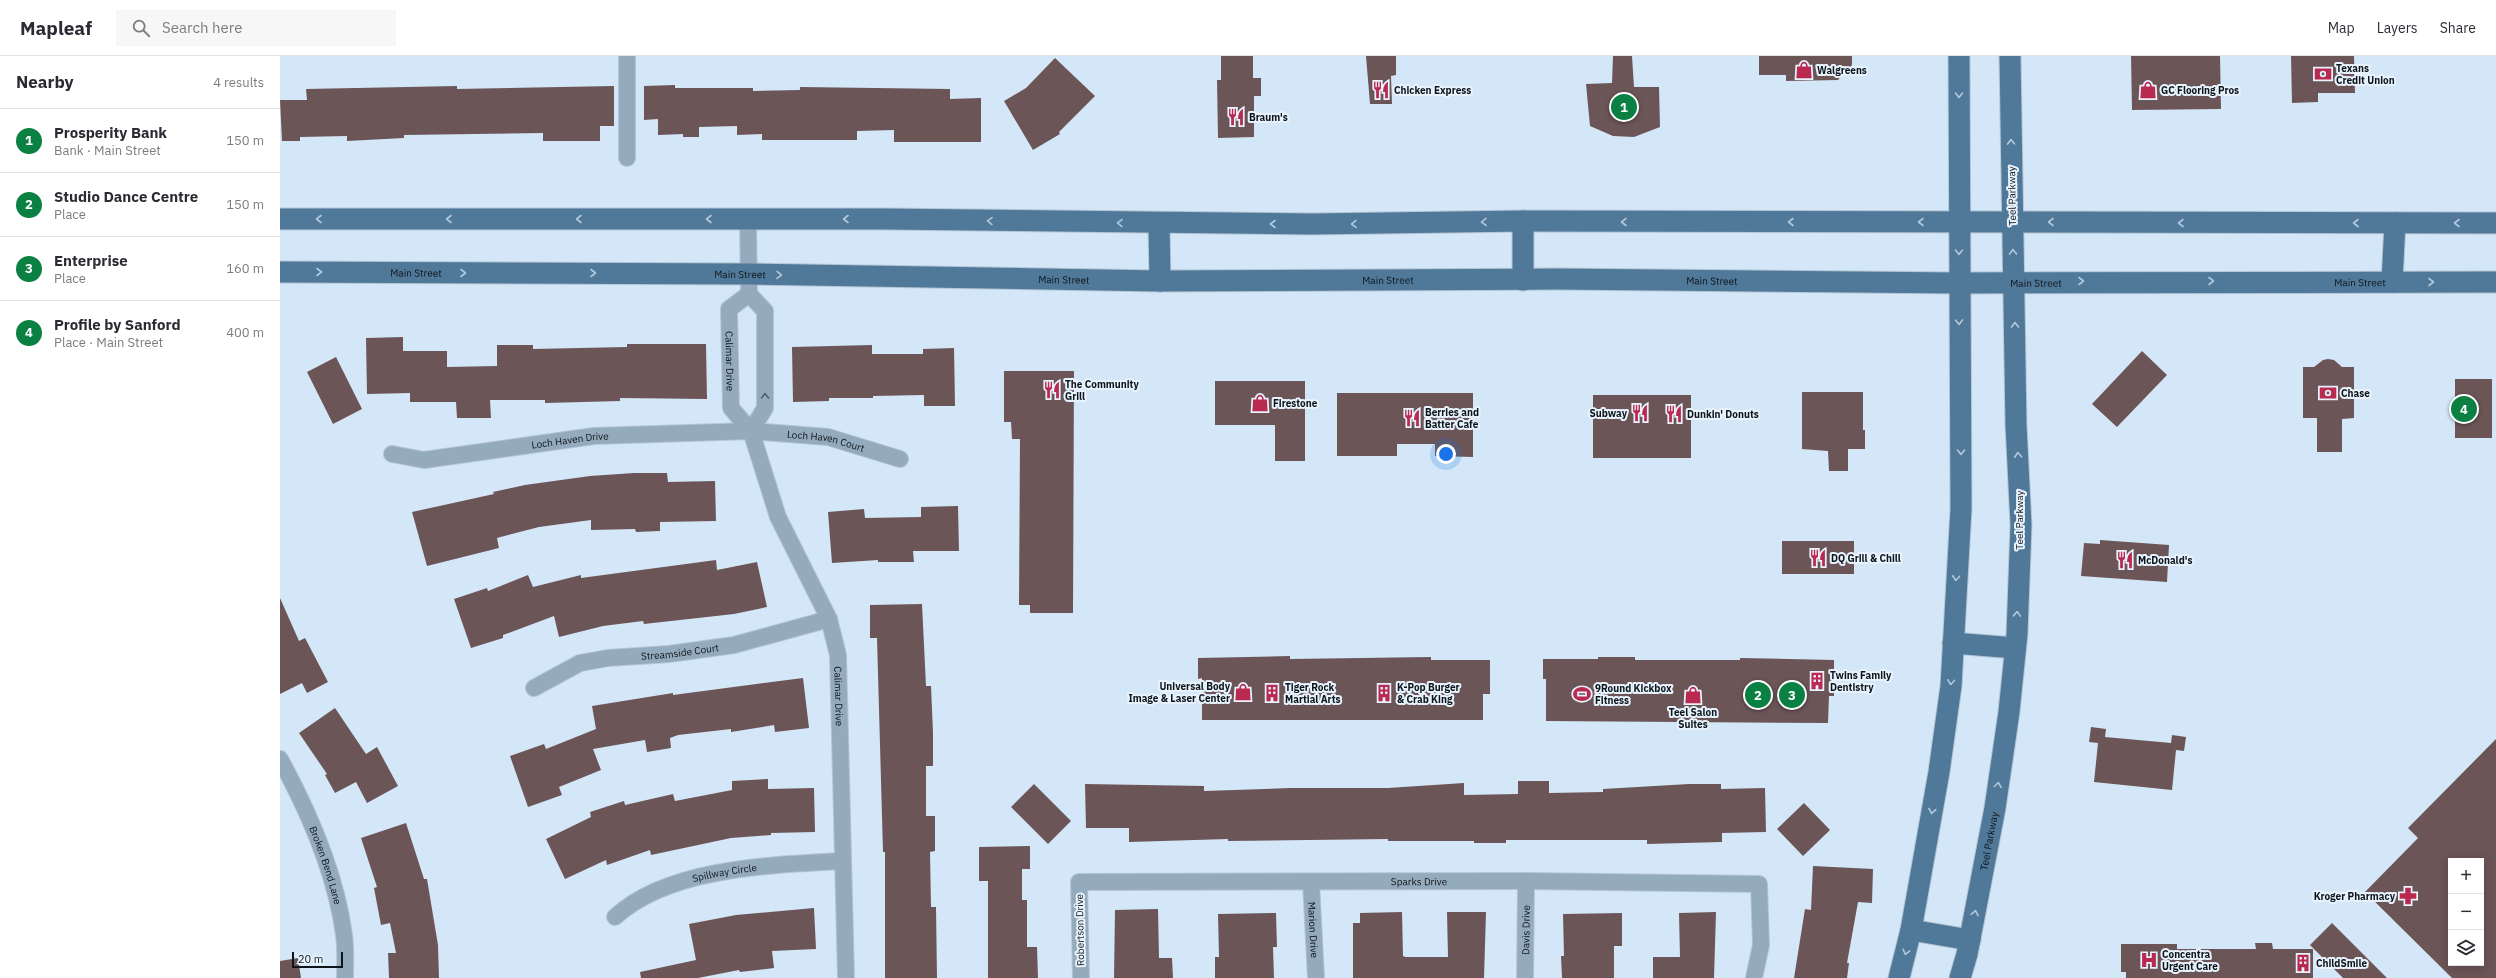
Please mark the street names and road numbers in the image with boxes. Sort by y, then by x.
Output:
street label: Teel Parkway [2005,166,2019,226]
street label: Main Street [390,266,442,279]
street label: Main Street [714,267,766,281]
street label: Main Street [1038,272,1090,286]
street label: Main Street [1362,273,1414,286]
street label: Main Street [1686,274,1738,287]
street label: Main Street [2010,276,2062,289]
street label: Main Street [2334,276,2386,289]
street label: Calimar Drive [723,331,737,392]
street label: Loch Haven Court [787,427,867,454]
street label: Loch Haven Drive [531,429,609,451]
street label: Teel Parkway [2013,490,2026,550]
street label: Streamside Court [641,641,720,662]
street label: Calimar Drive [832,666,846,727]
street label: Teel Parkway [1977,811,2001,871]
street label: Broken Bend Lane [307,824,345,906]
street label: Spillway Circle [691,861,758,885]
street label: Sparks Drive [1391,875,1448,888]
street label: Robertson Drive [1073,893,1087,966]
street label: Marion Drive [1306,901,1321,959]
street label: Davis Drive [1519,904,1532,955]

